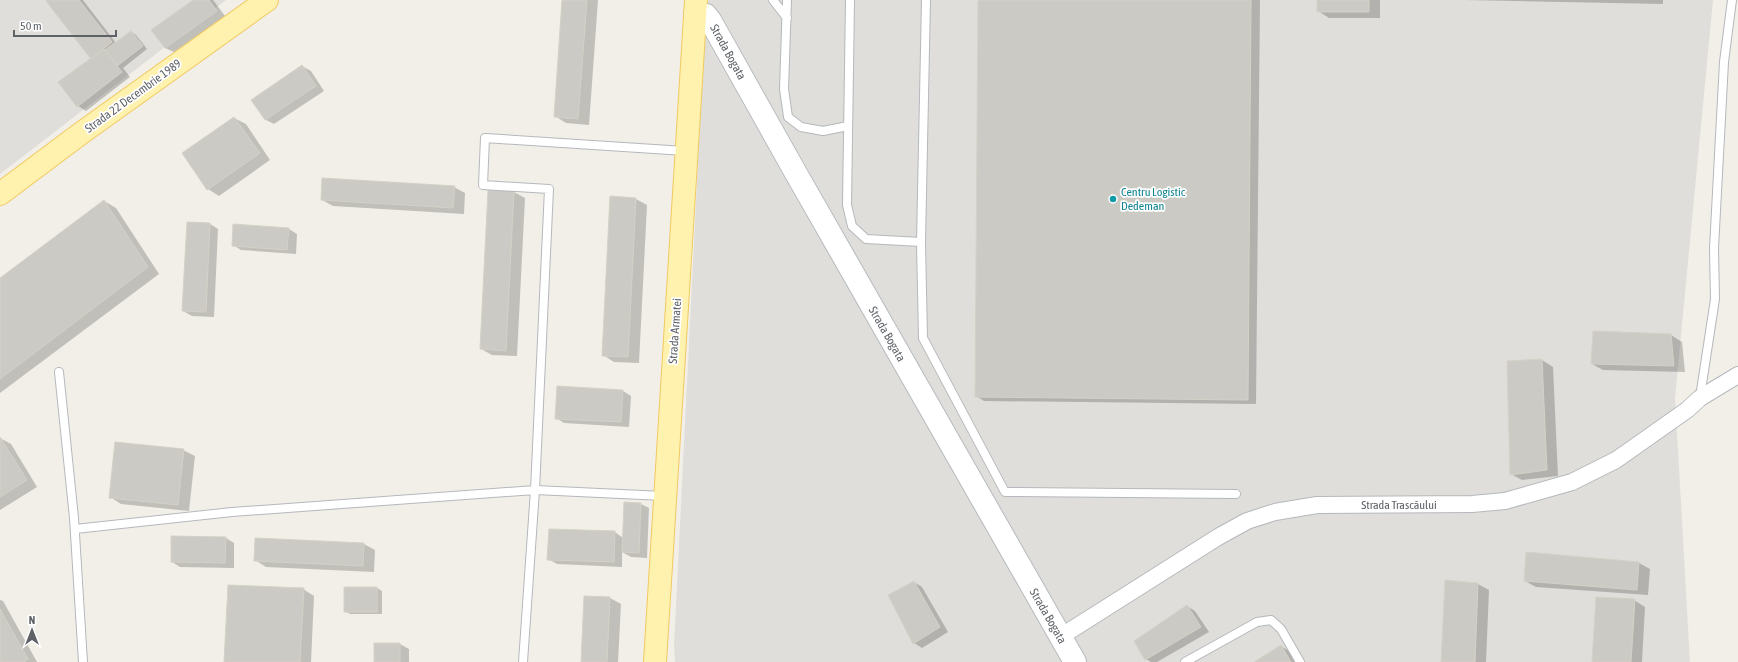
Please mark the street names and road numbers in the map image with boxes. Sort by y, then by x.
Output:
street label: Strada Bogata [707,22,749,82]
street label: Strada 22 Decembrie 1989 [82,56,184,136]
street label: Strada Armatei [666,298,684,364]
street label: Strada Bogata [866,304,908,364]
street label: Strada Trascăului [1361,498,1437,512]
street label: Strada Bogata [1027,586,1069,646]

